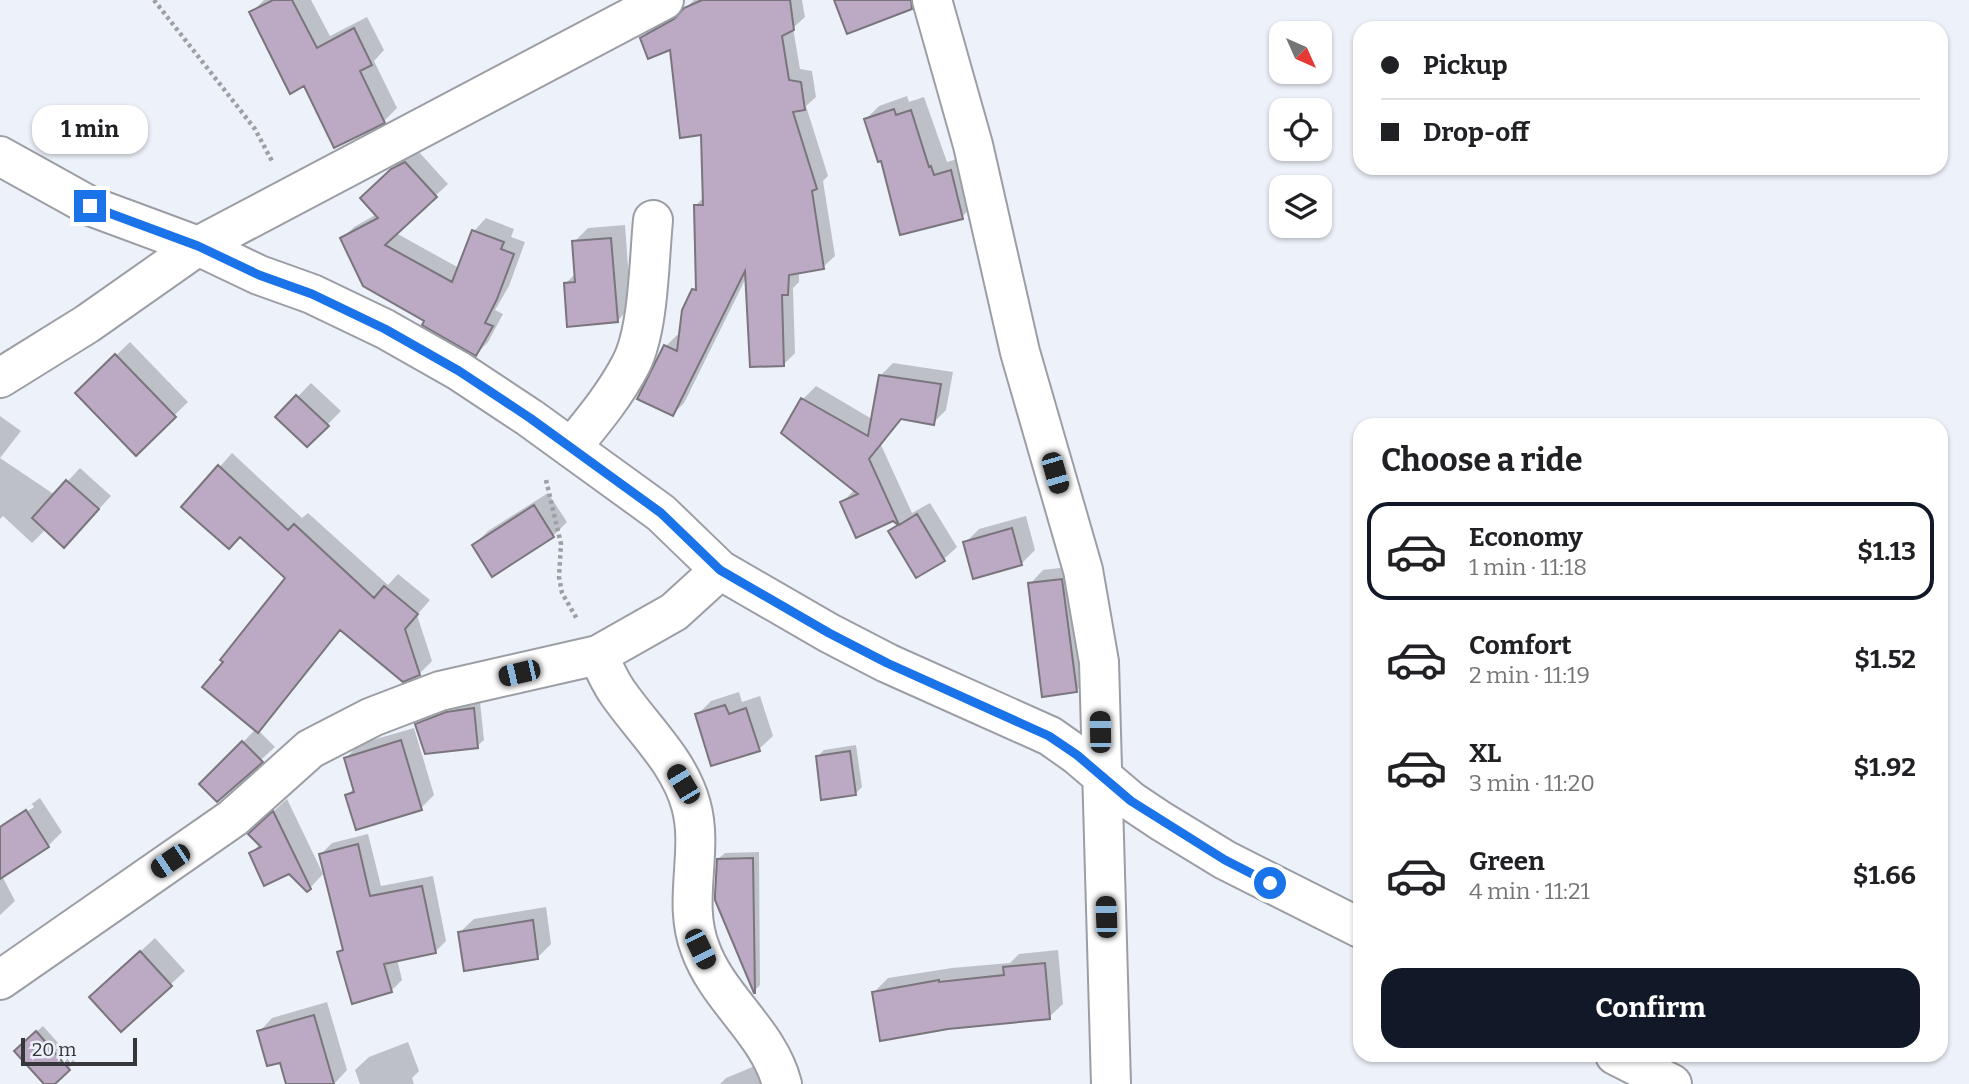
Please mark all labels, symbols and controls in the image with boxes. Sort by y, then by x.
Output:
north arrow [1269,21,1332,84]
map controls [1269,21,1332,238]
text: Pickup [1423,50,1508,81]
button: locate [1269,98,1332,161]
callout: 1 min [32,104,148,154]
text: 1 min [61,115,119,143]
text: Drop-off [1423,117,1529,148]
button: layers [1269,175,1332,238]
route end [74,190,106,222]
text: Choose a ride [1381,441,1582,479]
car [1040,450,1071,496]
icon: car [1385,520,1448,583]
text: Economy [1469,522,1583,553]
text: $1.13 [1857,536,1916,567]
text: 1 min · 11:18 [1469,553,1587,581]
icon: car [1385,628,1448,691]
text: Comfort [1469,630,1572,661]
text: $1.52 [1854,644,1916,675]
car [497,658,542,688]
text: 2 min · 11:19 [1469,661,1590,689]
car [1090,711,1111,753]
icon: car [1385,736,1448,799]
text: XL [1469,738,1501,769]
text: $1.92 [1853,752,1916,783]
car [664,761,703,807]
text: 3 min · 11:20 [1469,769,1595,797]
car [147,841,194,881]
icon: car [1385,844,1448,907]
text: Green [1469,846,1545,877]
text: $1.66 [1853,860,1916,891]
route start [1254,867,1286,899]
text: 4 min · 11:21 [1469,877,1590,905]
car [1095,896,1118,938]
car [682,926,719,972]
button: Confirm [1381,968,1920,1048]
scale bar [21,1035,136,1067]
text: 20 m [32,1038,76,1061]

